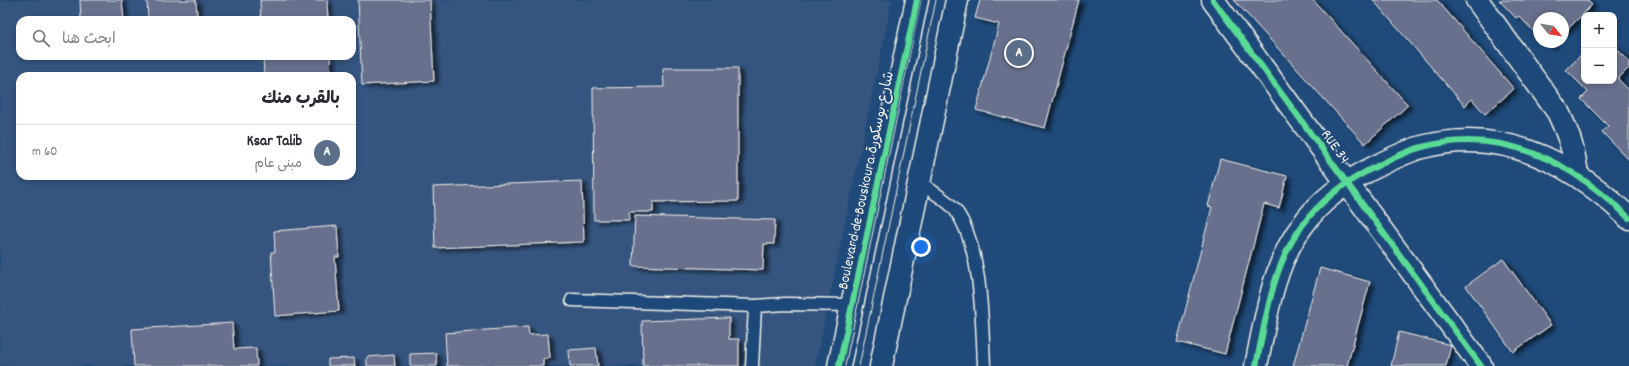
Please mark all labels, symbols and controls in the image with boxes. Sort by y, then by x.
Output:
north arrow [1533,12,1569,48]
map controls [1581,12,1617,84]
button: + [1581,12,1617,48]
search box [16,16,356,60]
icon: search [30,27,52,49]
text: ابحث هنا [62,29,116,51]
pin: A [1006,38,1032,68]
button: − [1581,48,1617,84]
street label: Boulevard de Bouskoura شارع بوسكورة [833,69,901,292]
text: بالقرب منك [262,88,340,112]
street label: RUE 34 [1314,125,1354,169]
text: Ksar Talib [247,131,302,153]
text: 60 m [32,143,57,162]
text: A [323,143,331,162]
text: مبنى عام [254,155,302,174]
your location [911,237,931,257]

